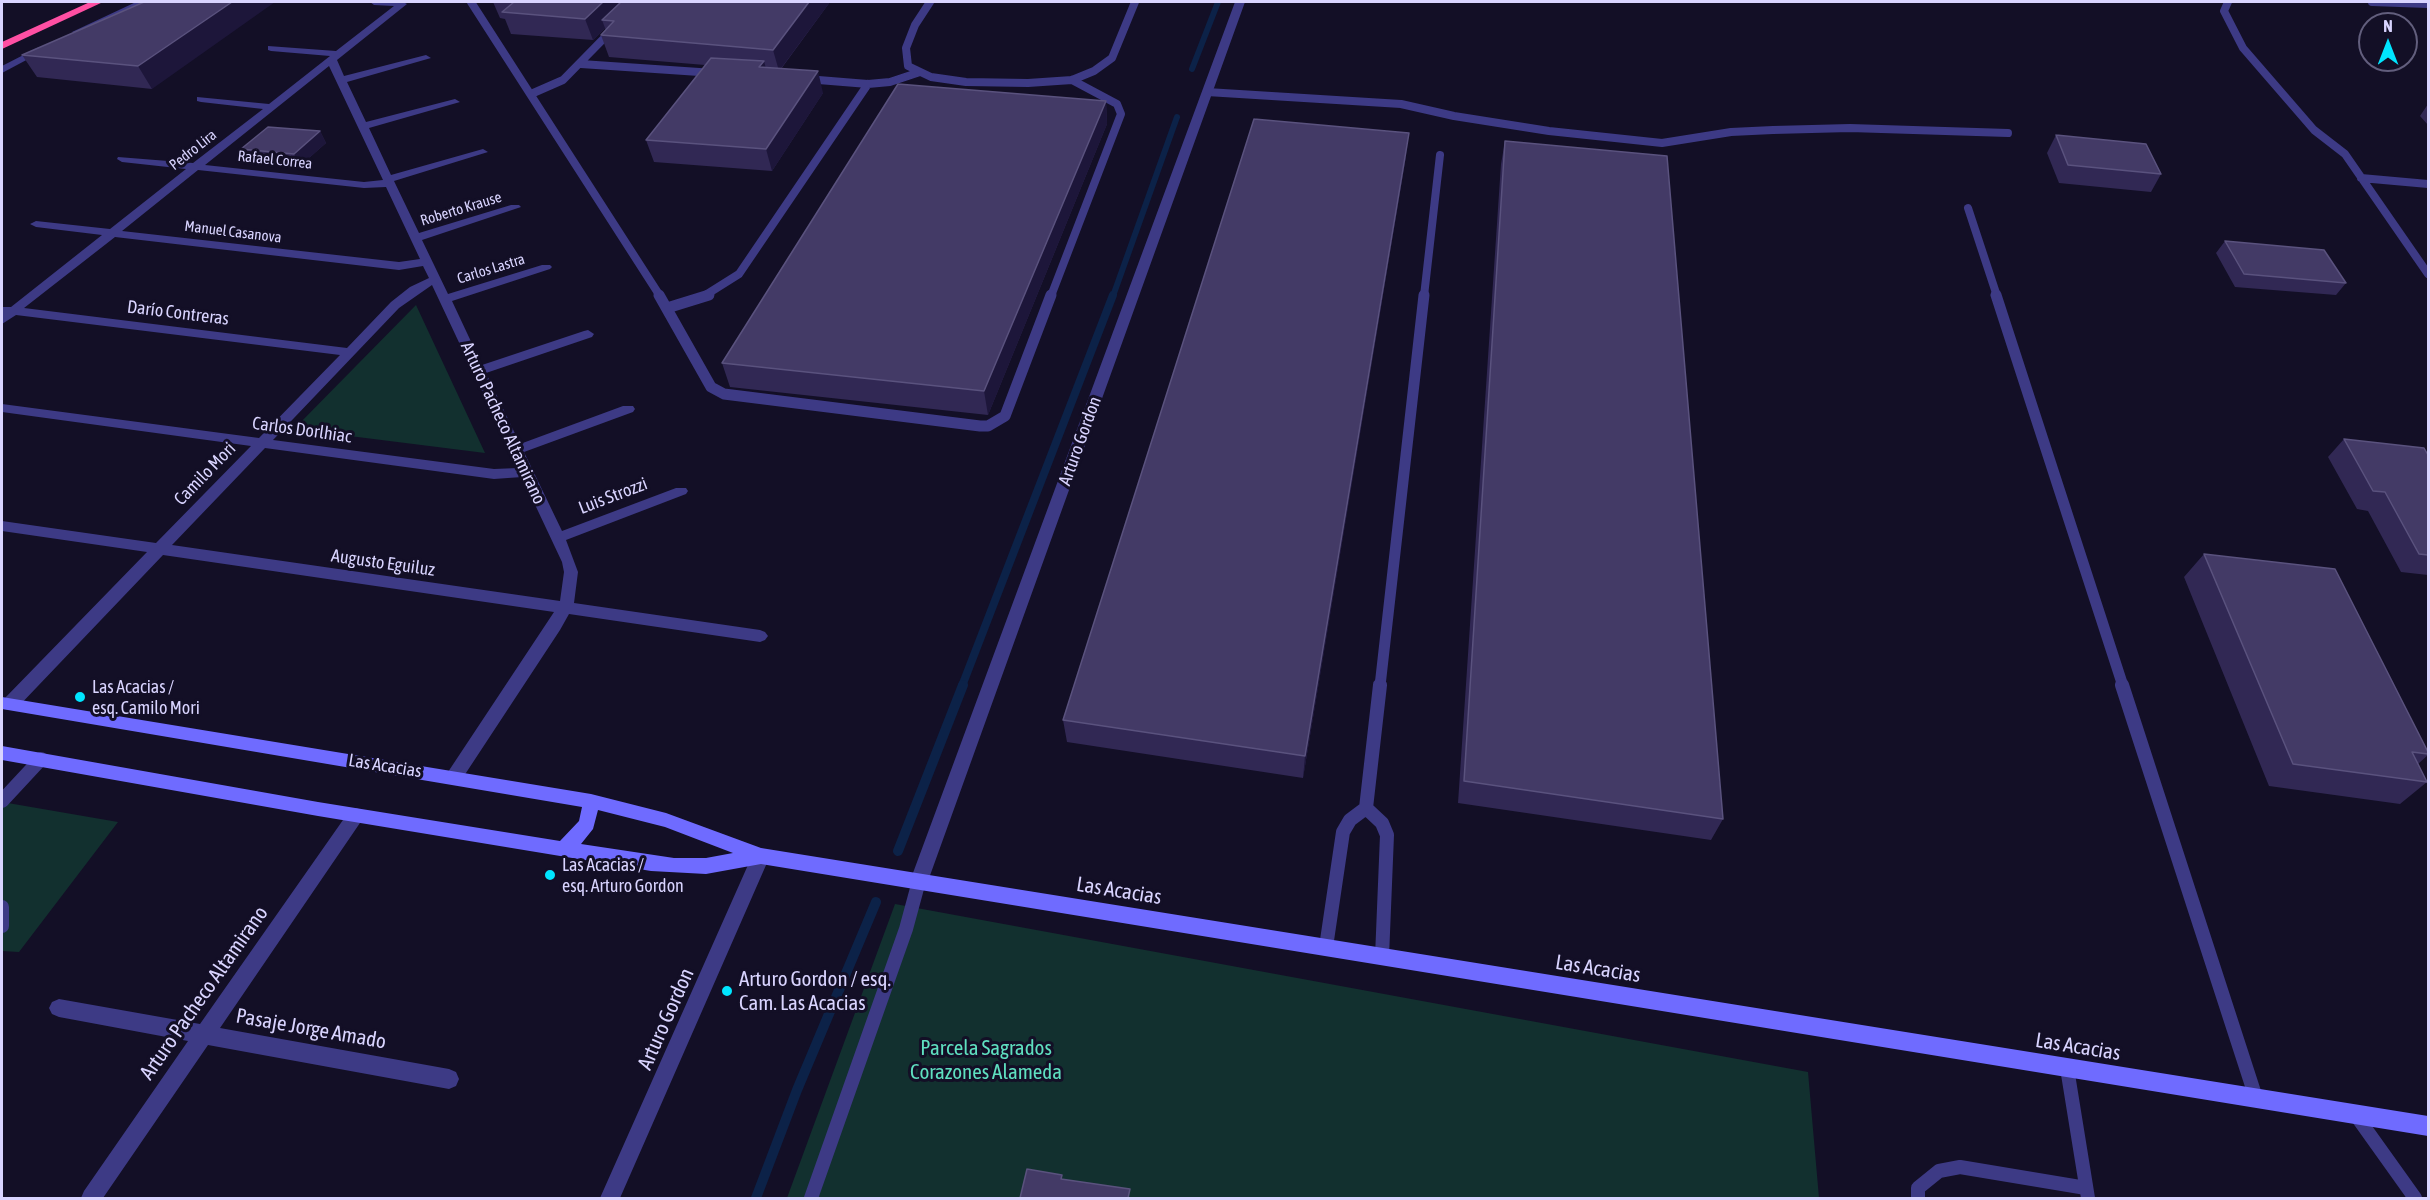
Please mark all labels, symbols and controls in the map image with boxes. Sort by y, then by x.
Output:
north arrow [2358,12,2418,72]
text: N [2383,17,2393,35]
street label: Pedro Lira [166,126,220,174]
street label: Rafael Correa [237,147,313,173]
street label: Roberto Krause [418,188,504,230]
street label: Manuel Casanova [183,217,283,247]
street label: Carlos Lastra [455,250,527,288]
street label: Darío Contreras [126,296,230,330]
street label: Arturo Pacheco Altamirano [456,338,550,508]
street label: Arturo Gordon [1054,394,1106,488]
street label: Carlos Dorlhiac [251,412,353,448]
street label: Camilo Mori [170,438,240,510]
street label: Luis Strozzi [575,473,651,519]
street label: Augusto Eguiluz [330,545,436,581]
place label: Las Acacias / esq. Camilo Mori [92,676,200,718]
marker: Las Acacias / esq. Camilo Mori [73,690,87,704]
street label: Las Acacias [347,750,423,782]
place label: Las Acacias / esq. Arturo Gordon [562,854,684,896]
marker: Las Acacias / esq. Arturo Gordon [543,868,557,882]
street label: Las Acacias [1075,872,1163,910]
street label: Arturo Pacheco Altamirano [135,901,273,1085]
street label: Las Acacias [1554,950,1642,988]
street label: Arturo Gordon [632,964,700,1074]
place label: Arturo Gordon / esq. Cam. Las Acacias [739,966,891,1016]
marker: Arturo Gordon / esq. Cam. Las Acacias [720,984,734,998]
street label: Pasaje Jorge Amado [234,1003,388,1055]
street label: Las Acacias [2034,1028,2122,1066]
park label: Parcela Sagrados Corazones Alameda [910,1035,1062,1085]

